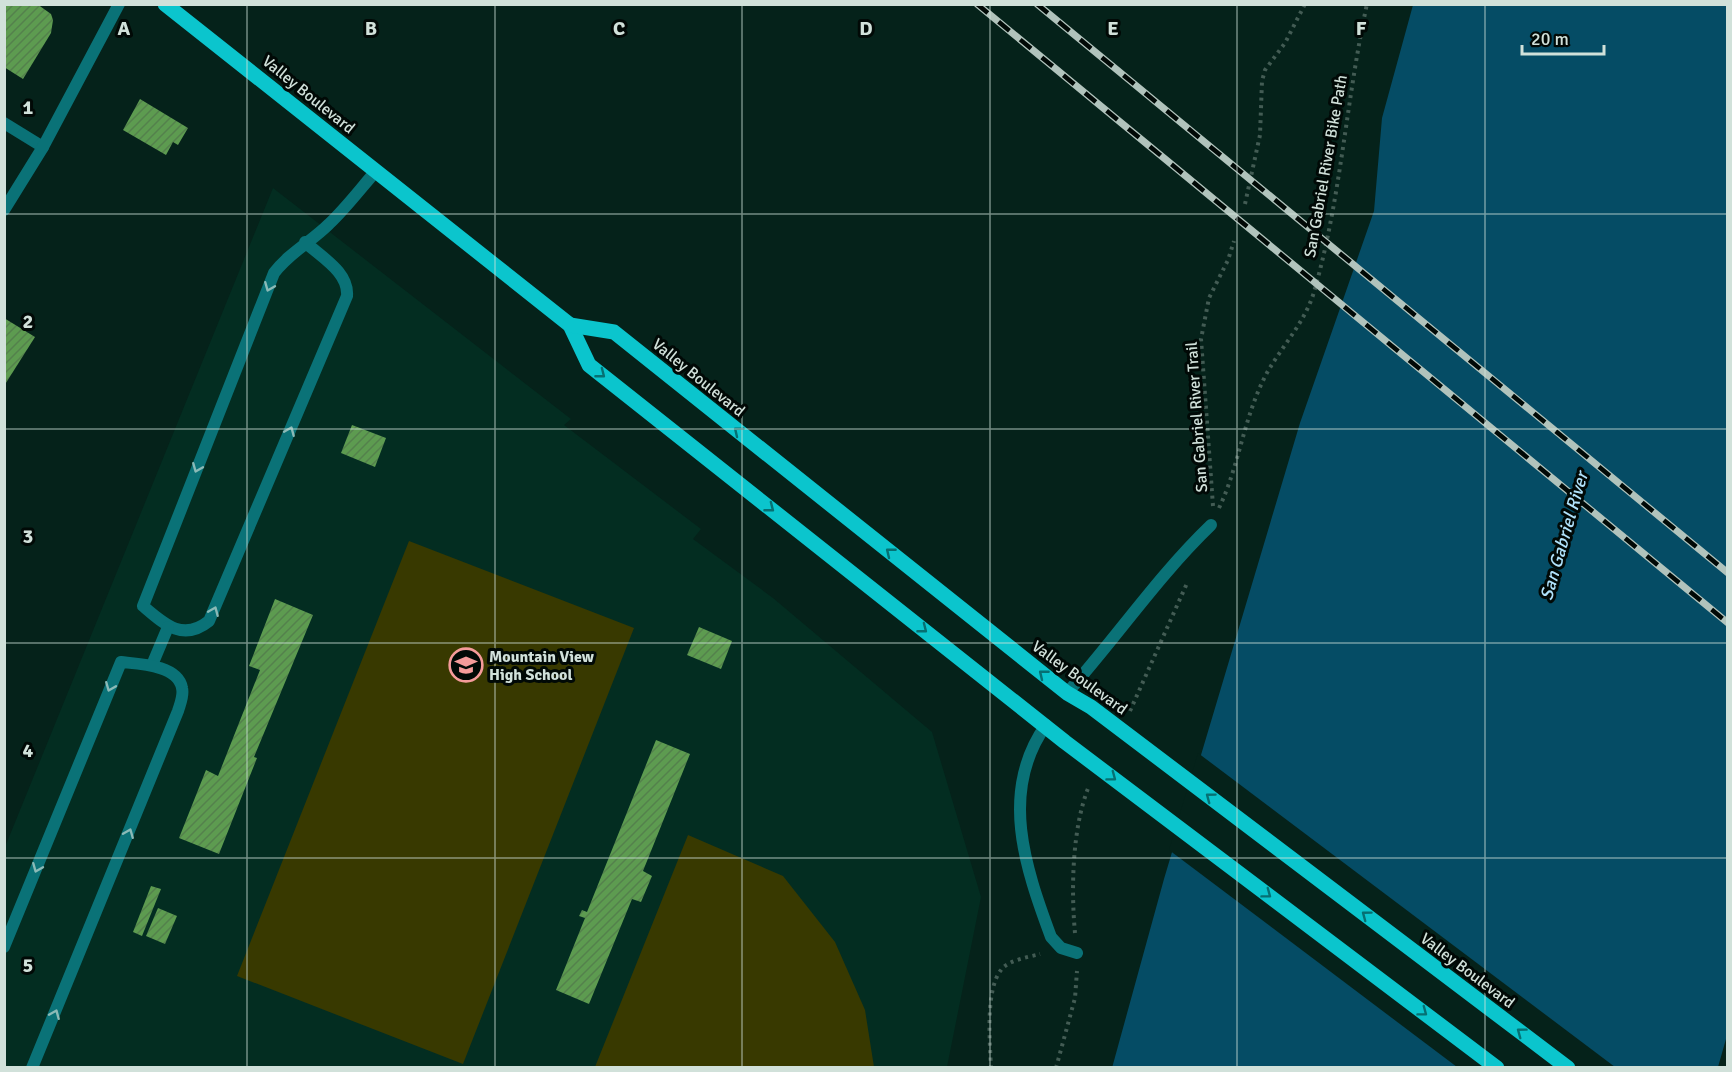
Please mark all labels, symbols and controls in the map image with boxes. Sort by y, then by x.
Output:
text: A [118,16,131,41]
text: B [365,16,377,41]
text: C [613,16,625,41]
text: D [859,16,873,41]
text: E [1107,16,1119,41]
text: F [1356,16,1367,41]
scale bar [1522,18,1604,56]
text: 20 m [1531,28,1569,50]
street label: Valley Boulevard [258,51,359,138]
street label: San Gabriel River Bike Path [1300,73,1352,259]
text: 1 [23,95,34,120]
one-way arrow [264,281,276,292]
text: 2 [23,309,33,334]
street label: Valley Boulevard [648,334,749,421]
street label: San Gabriel River Trail [1182,341,1212,493]
one-way arrow [594,367,605,378]
one-way arrow [283,426,295,437]
one-way arrow [734,427,745,438]
one-way arrow [192,462,204,473]
water label: San Gabriel River [1535,467,1593,603]
one-way arrow [763,500,774,511]
text: 3 [23,524,33,549]
one-way arrow [886,549,897,560]
one-way arrow [207,606,219,617]
one-way arrow [917,621,928,632]
street label: Valley Boulevard [1028,636,1131,719]
school or university icon: Mountain View High School [448,647,484,683]
place label: Mountain View High School [489,647,595,685]
one-way arrow [1039,670,1050,681]
one-way arrow [105,681,117,692]
text: 4 [23,738,34,763]
one-way arrow [1105,770,1116,781]
one-way arrow [1206,794,1217,805]
one-way arrow [122,829,134,840]
one-way arrow [32,862,44,873]
one-way arrow [1261,887,1272,898]
one-way arrow [1361,911,1372,922]
street label: Valley Boulevard [1416,929,1519,1013]
text: 5 [23,953,33,978]
one-way arrow [1417,1004,1428,1015]
one-way arrow [48,1009,60,1020]
one-way arrow [1517,1029,1528,1040]

